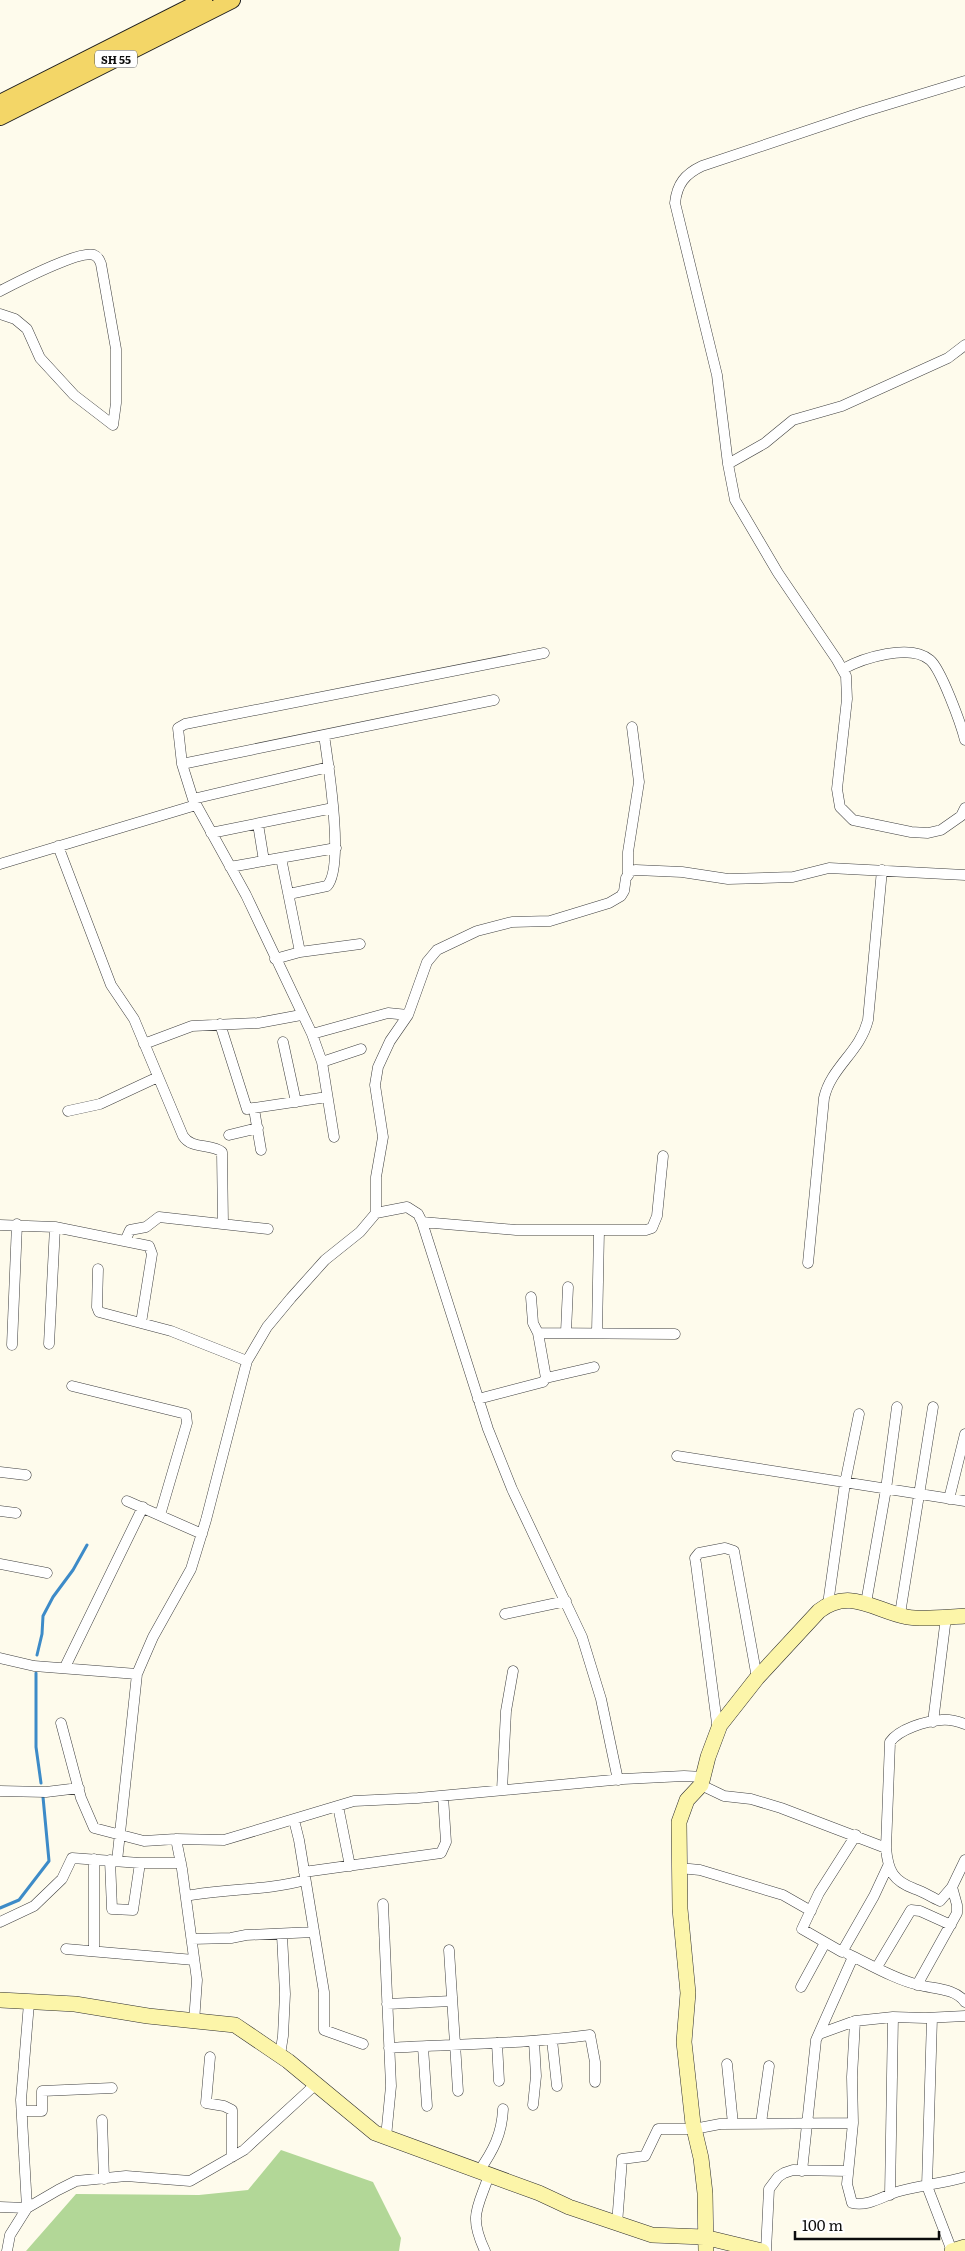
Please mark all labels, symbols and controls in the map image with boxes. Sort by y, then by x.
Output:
road number: SH 55 [95,51,137,68]
scale bar [795,2208,939,2240]
text: 100 m [802,2213,843,2236]

